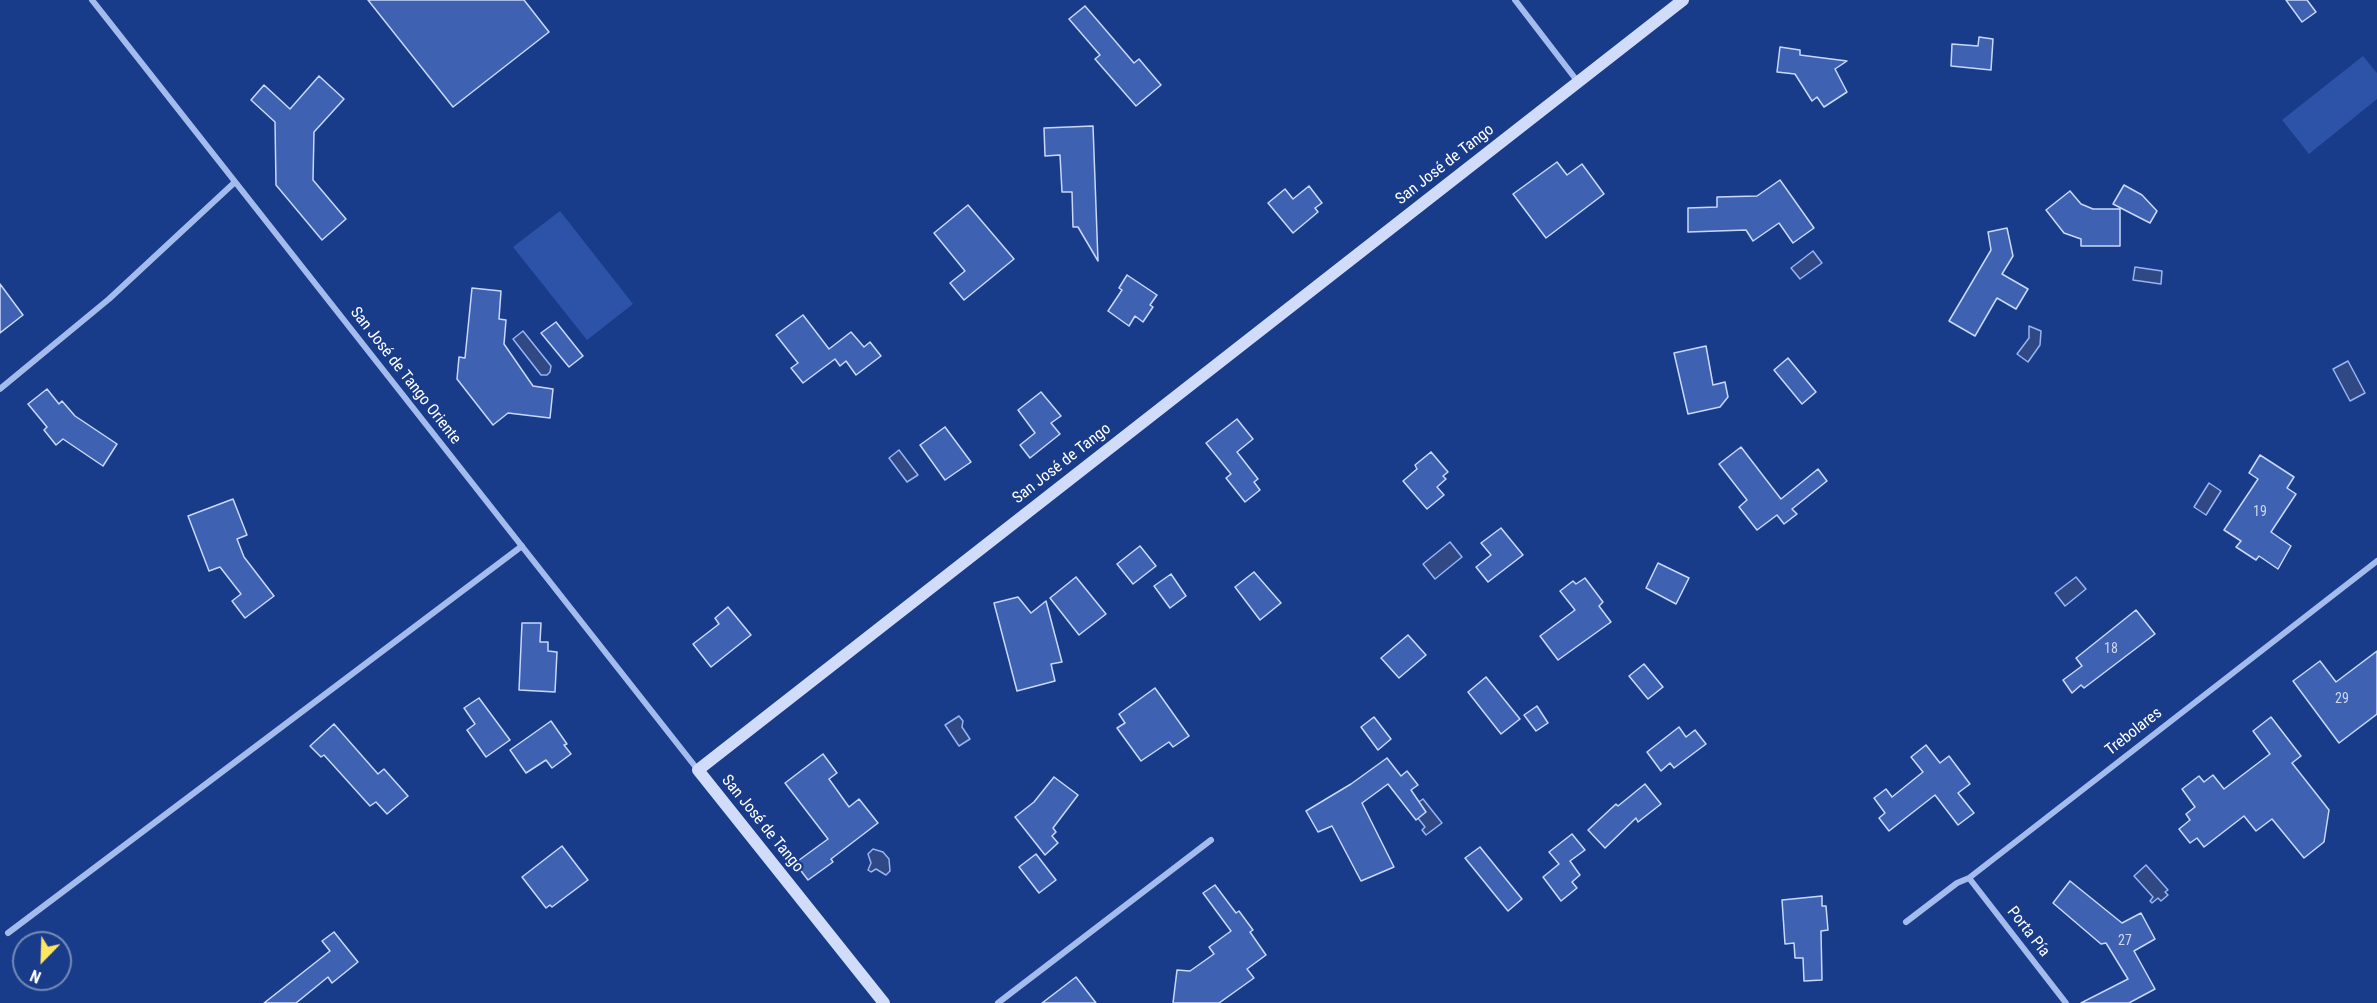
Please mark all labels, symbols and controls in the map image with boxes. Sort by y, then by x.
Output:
street label: San José de Tango [1392,121,1498,209]
street label: San José de Tango Oriente [345,304,465,448]
street label: San José de Tango [1009,420,1115,508]
house number: 19 [2253,504,2267,520]
house number: 18 [2104,641,2118,657]
house number: 29 [2335,691,2349,707]
street label: Trebolares [2102,704,2166,760]
street label: San José de Tango [717,772,807,876]
street label: Porta Pía [2002,903,2054,961]
north arrow [12,931,72,991]
house number: 27 [2118,933,2132,949]
text: N [27,966,44,987]

